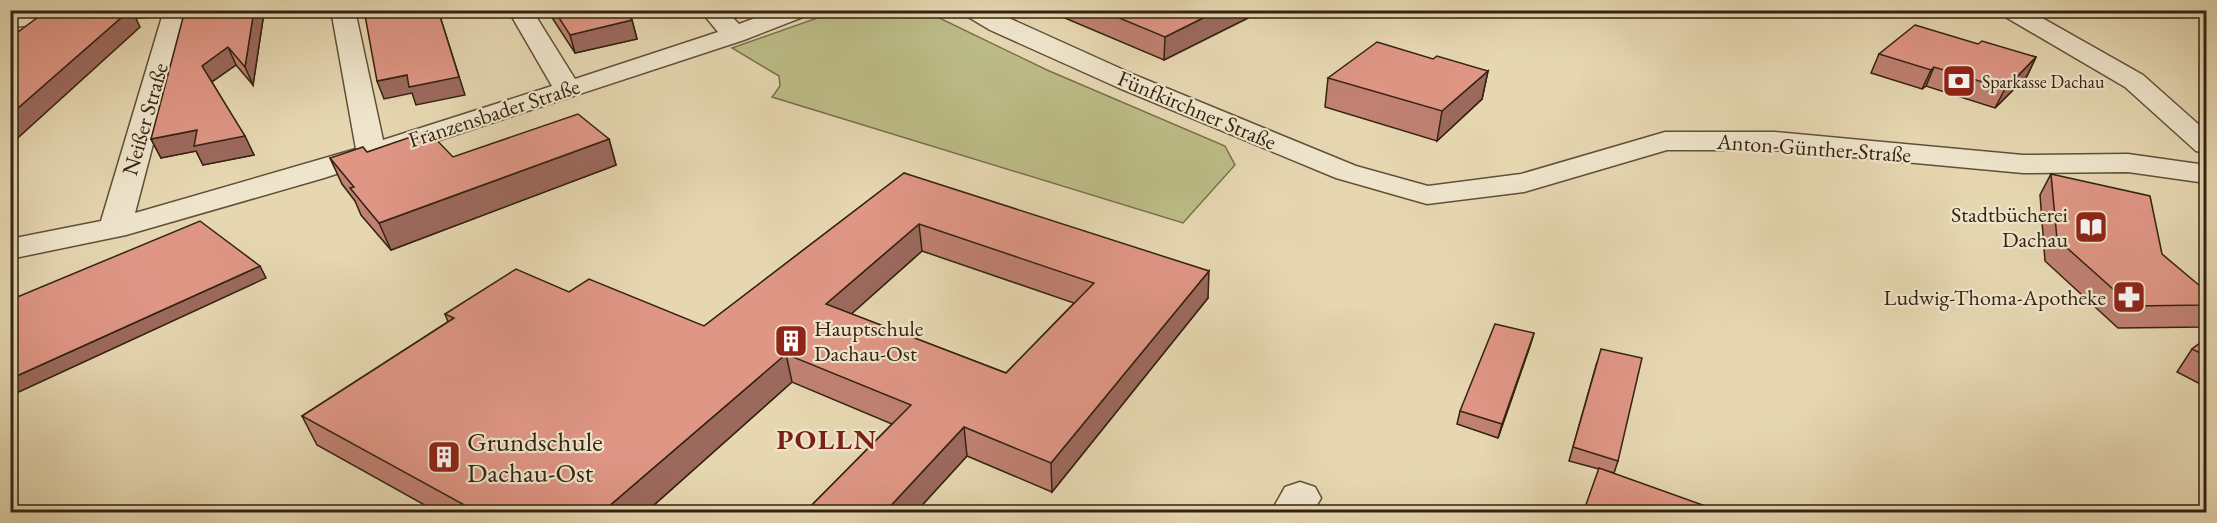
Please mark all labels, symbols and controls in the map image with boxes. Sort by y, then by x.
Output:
street label: Neißer Straße [115,59,175,179]
bank icon: Sparkasse Dachau [1941,63,1977,99]
street label: Fünfkirchner Straße [1113,64,1281,157]
place label: Sparkasse Dachau [1982,70,2105,93]
street label: Franzensbader Straße [405,71,584,154]
street label: Anton-Günther-Straße [1715,127,1913,169]
place label: Stadtbücherei Dachau [1951,200,2068,254]
library icon: Stadtbücherei Dachau [2073,209,2109,245]
pharmacy icon: Ludwig-Thoma-Apotheke [2111,279,2147,315]
place label: Ludwig-Thoma-Apotheke [1884,283,2106,312]
place label: Hauptschule Dachau-Ost [814,314,924,368]
building icon: Hauptschule Dachau-Ost [773,323,809,359]
district label: POLLN [776,421,878,457]
place label: Grundschule Dachau-Ost [467,424,603,490]
building icon: Grundschule Dachau-Ost [426,439,462,475]

